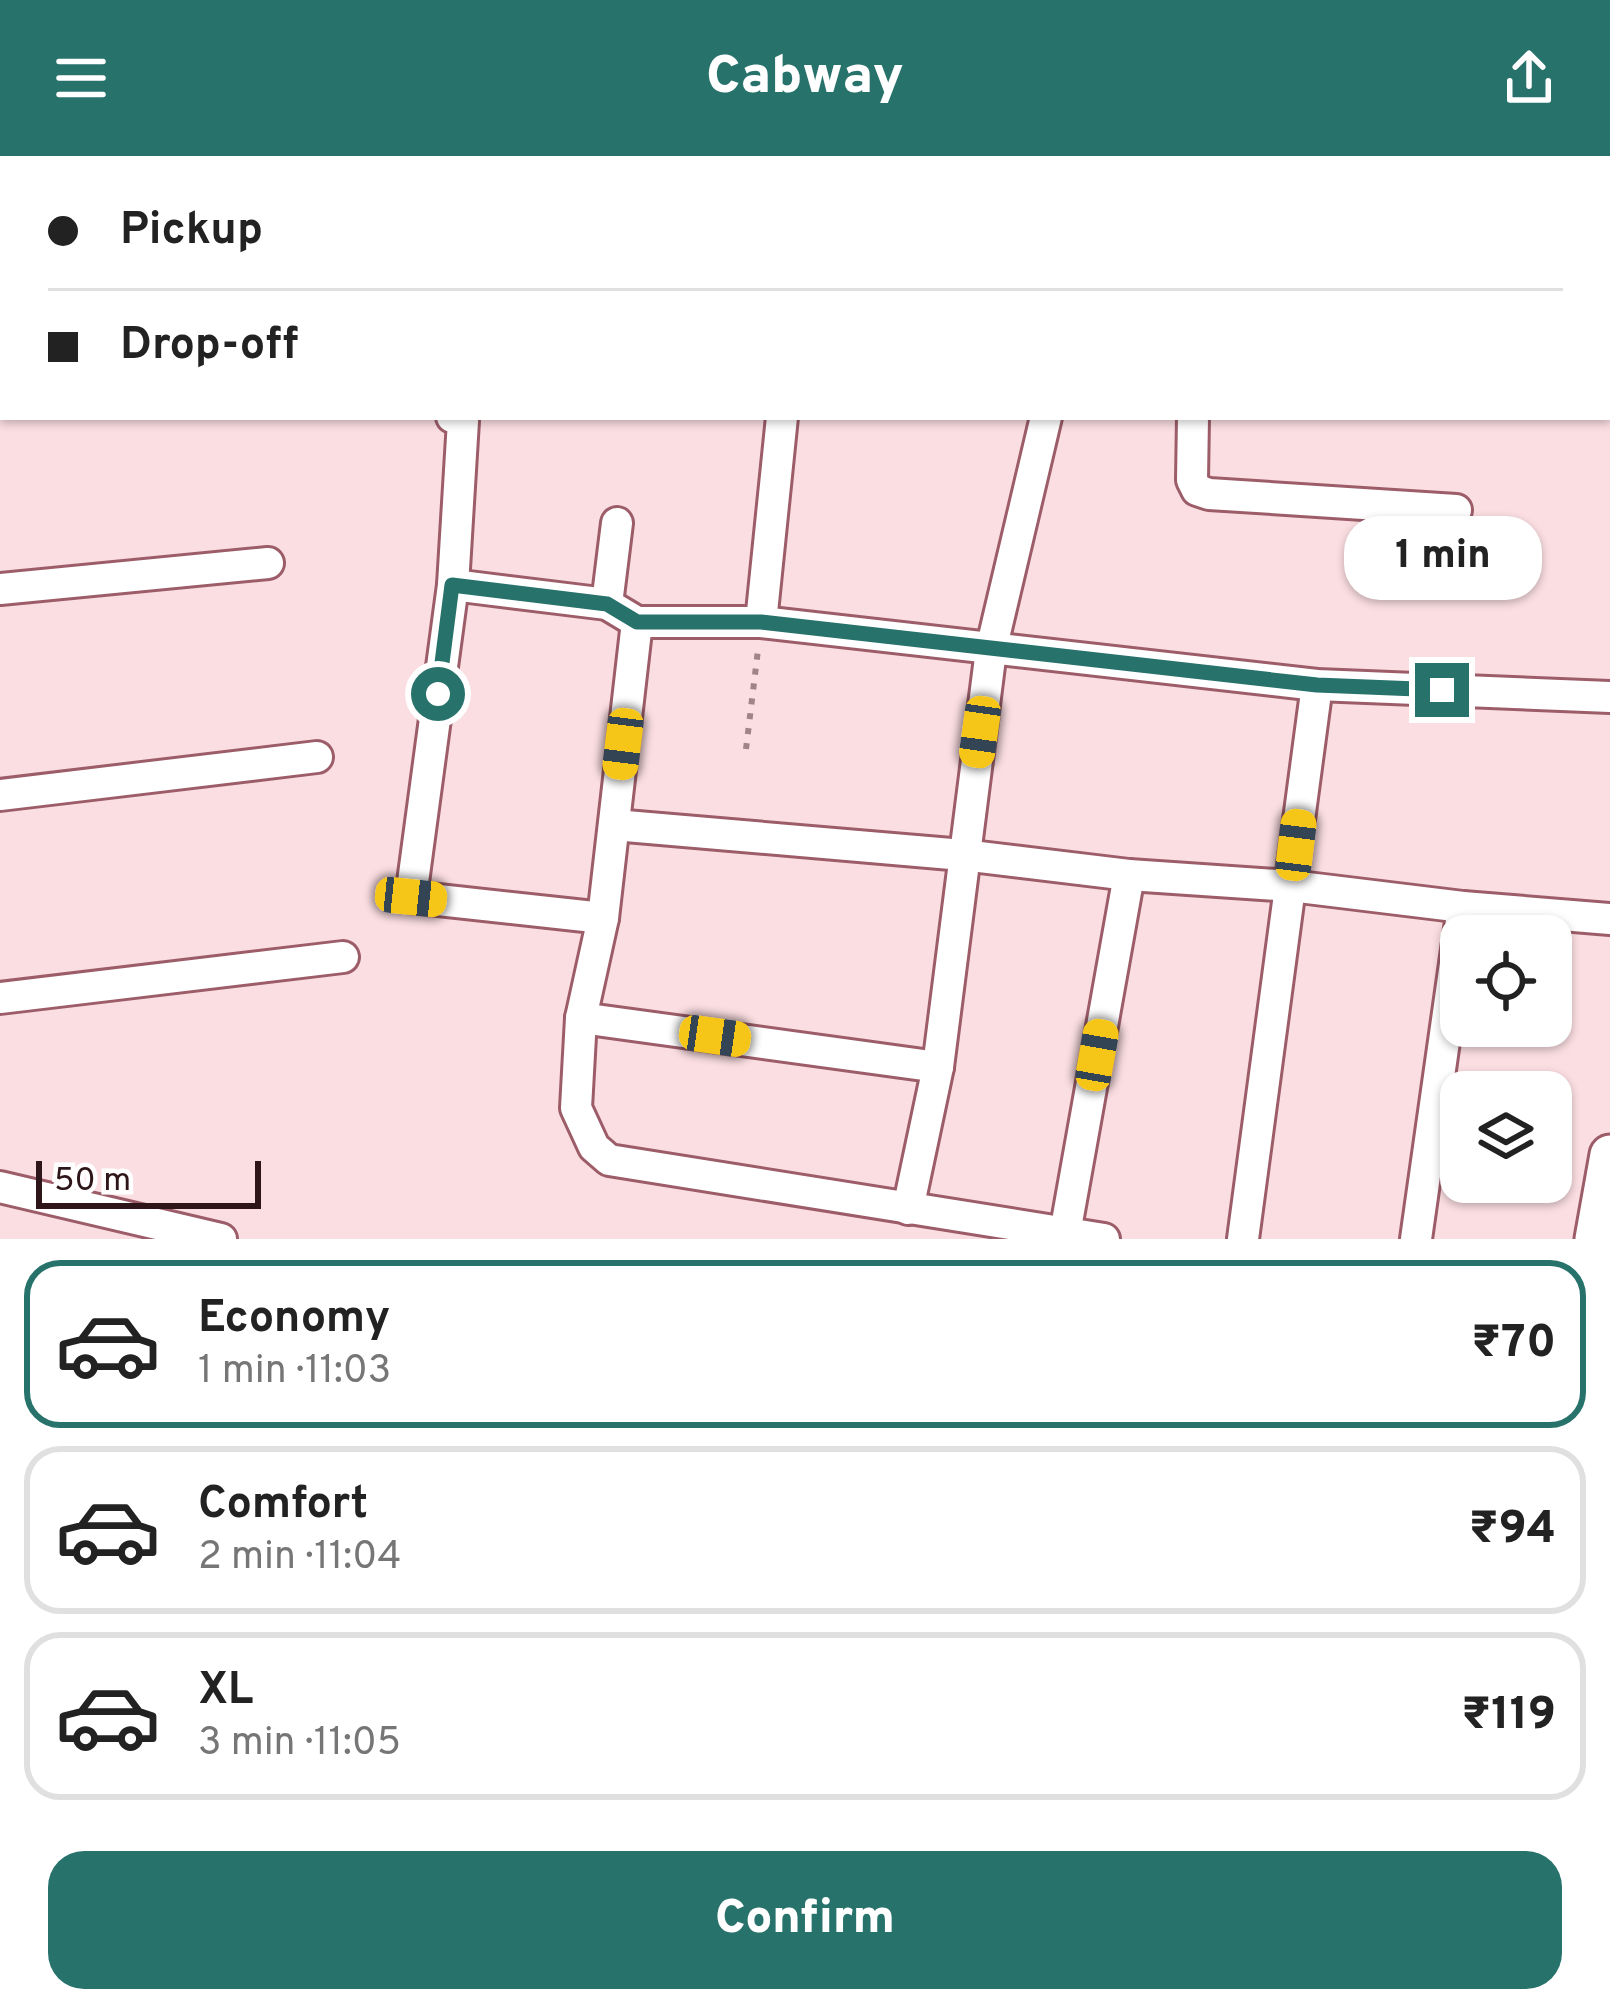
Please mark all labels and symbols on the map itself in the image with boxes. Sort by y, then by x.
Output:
callout: 1 min [1343,516,1541,600]
route end [1415,663,1469,717]
route start [411,667,465,721]
car [957,694,1003,770]
car [601,706,645,782]
car [1274,807,1318,883]
car [373,875,449,919]
car [677,1013,753,1059]
car [1073,1016,1121,1094]
scale bar [36,1155,261,1208]

